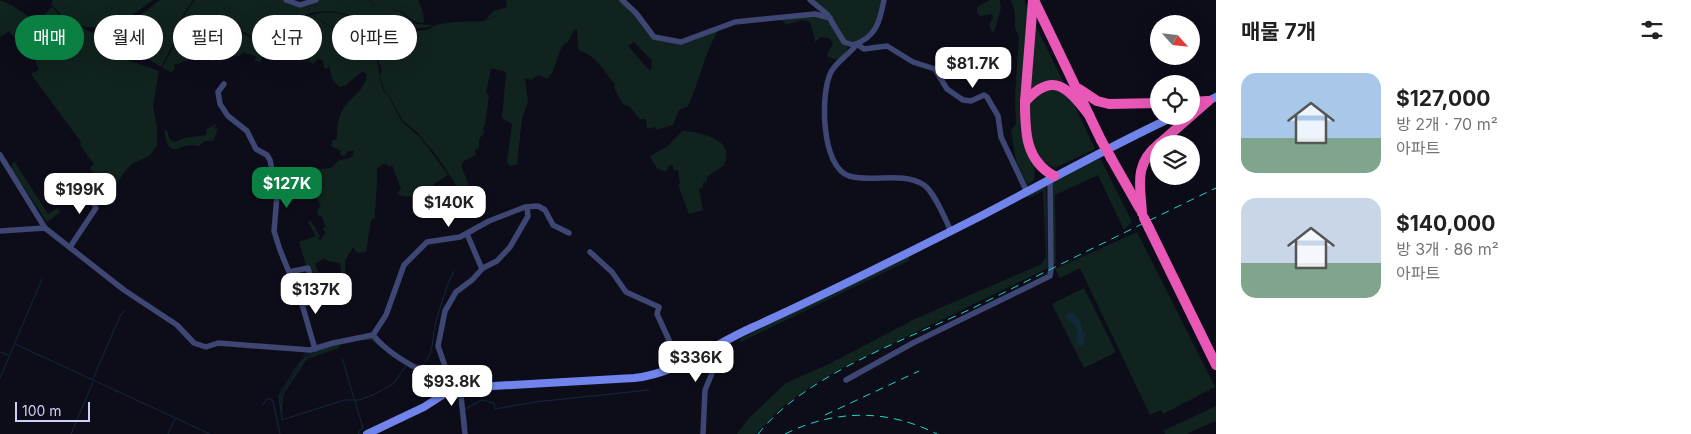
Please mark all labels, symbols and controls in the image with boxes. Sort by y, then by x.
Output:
chip: 매매 [15,15,84,60]
chip: 월세 [94,15,163,60]
chip: 필터 [173,15,242,60]
chip: 신규 [252,15,322,60]
chip: 아파트 [332,15,417,60]
north arrow [1150,15,1200,65]
map controls [1150,15,1200,185]
icon: filters [1638,16,1666,44]
text: 매물 7개 [1241,19,1316,44]
pin: $81.7K [932,46,1014,89]
text: $81.7K [946,53,1000,73]
button: locate [1150,75,1200,125]
text: $127,000 [1396,86,1491,111]
icon: home [1281,93,1341,153]
text: 방 2개 · 70 m² [1396,114,1498,134]
button: layers [1150,135,1200,185]
text: 아파트 [1396,138,1440,158]
pin: $127K [252,166,322,209]
pin: $199K [45,172,115,215]
text: $127K [263,173,311,193]
text: $199K [55,179,105,199]
pin: $140K [414,186,484,228]
text: $140K [424,192,474,212]
text: $140,000 [1396,211,1495,236]
icon: home [1281,218,1341,278]
text: 방 3개 · 86 m² [1396,239,1499,259]
text: 아파트 [1396,263,1440,283]
pin: $137K [281,272,351,315]
text: $137K [292,279,340,299]
pin: $336K [661,340,731,383]
text: $336K [669,347,723,367]
pin: $93.8K [411,364,493,407]
text: $93.8K [423,371,481,391]
scale bar [15,399,90,422]
text: 100 m [22,402,62,419]

